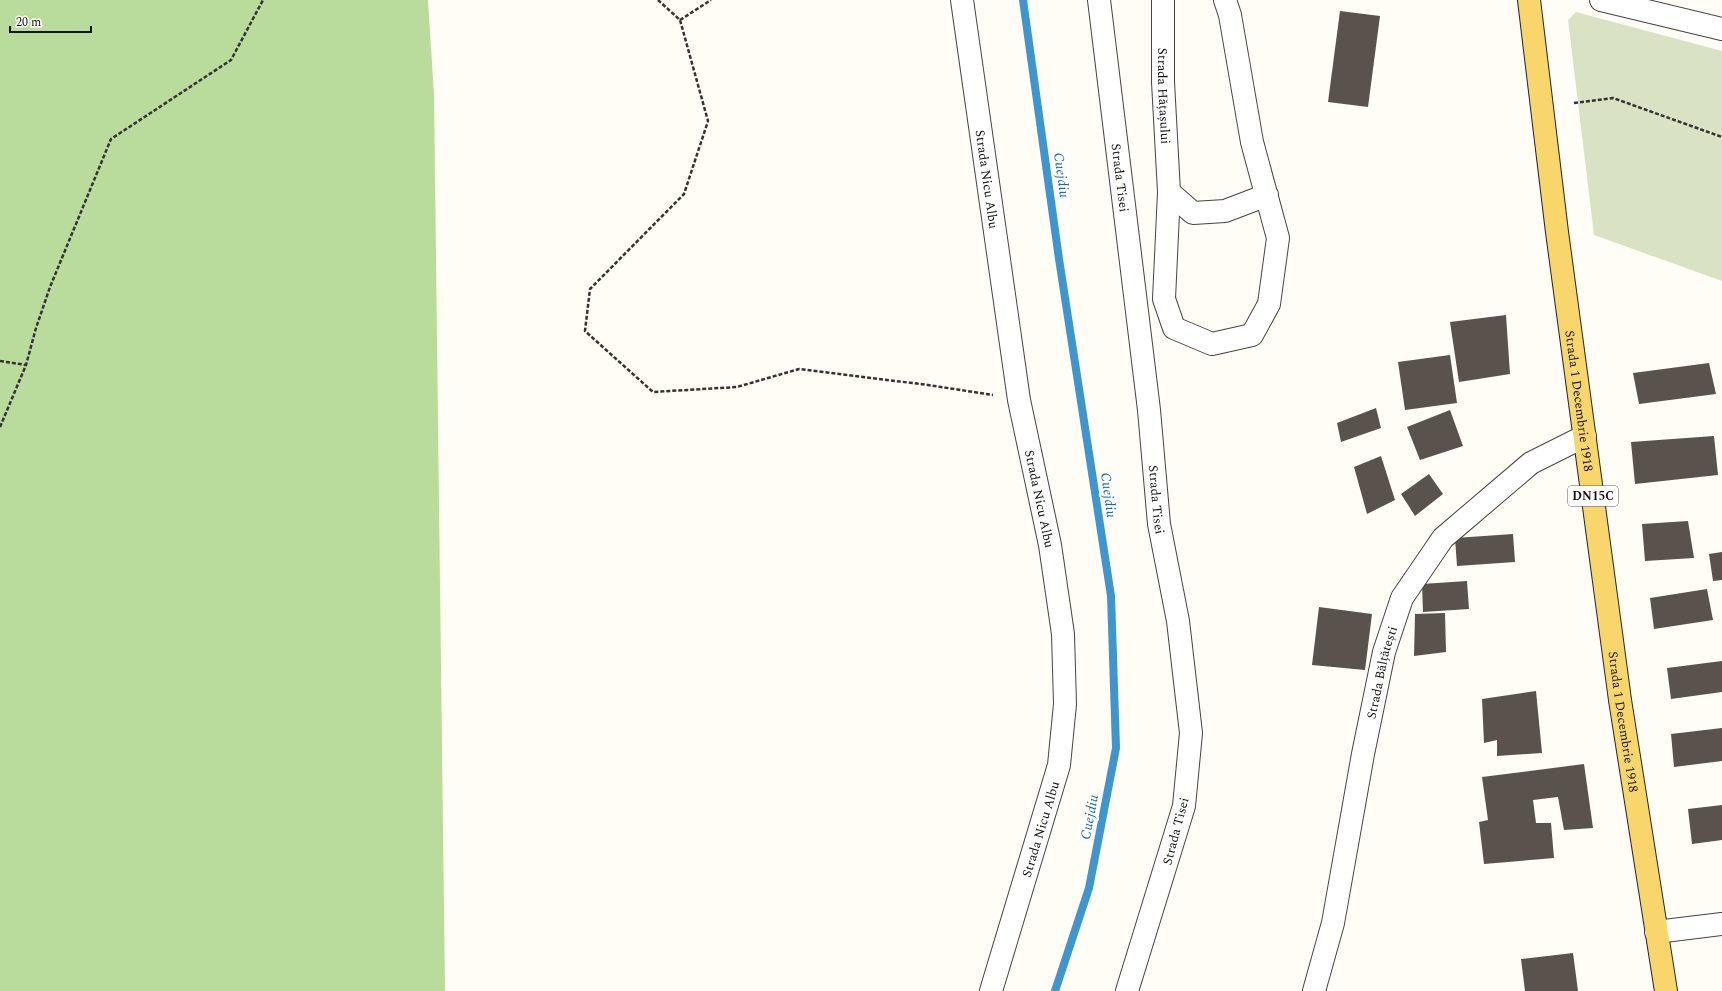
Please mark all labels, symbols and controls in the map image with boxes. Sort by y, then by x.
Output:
scale bar [10,8,91,34]
text: 20 m [16,13,41,32]
street label: Strada Hățașului [1152,48,1175,145]
street label: Strada Nicu Albu [970,129,1003,230]
street label: Strada Tisei [1106,142,1134,213]
water label: Cuejdiu [1048,151,1075,200]
street label: Strada 1 Decembrie 1918 [1559,329,1598,473]
street label: Strada Nicu Albu [1019,448,1059,550]
street label: Strada Tisei [1143,464,1170,536]
water label: Cuejdiu [1095,471,1122,520]
road number: DN15C [1568,486,1618,506]
street label: Strada Bălțătești [1361,623,1403,721]
street label: Strada 1 Decembrie 1918 [1603,650,1643,794]
street label: Strada Nicu Albu [1017,779,1065,880]
water label: Cuejdiu [1075,792,1104,841]
street label: Strada Tisei [1157,795,1195,867]

